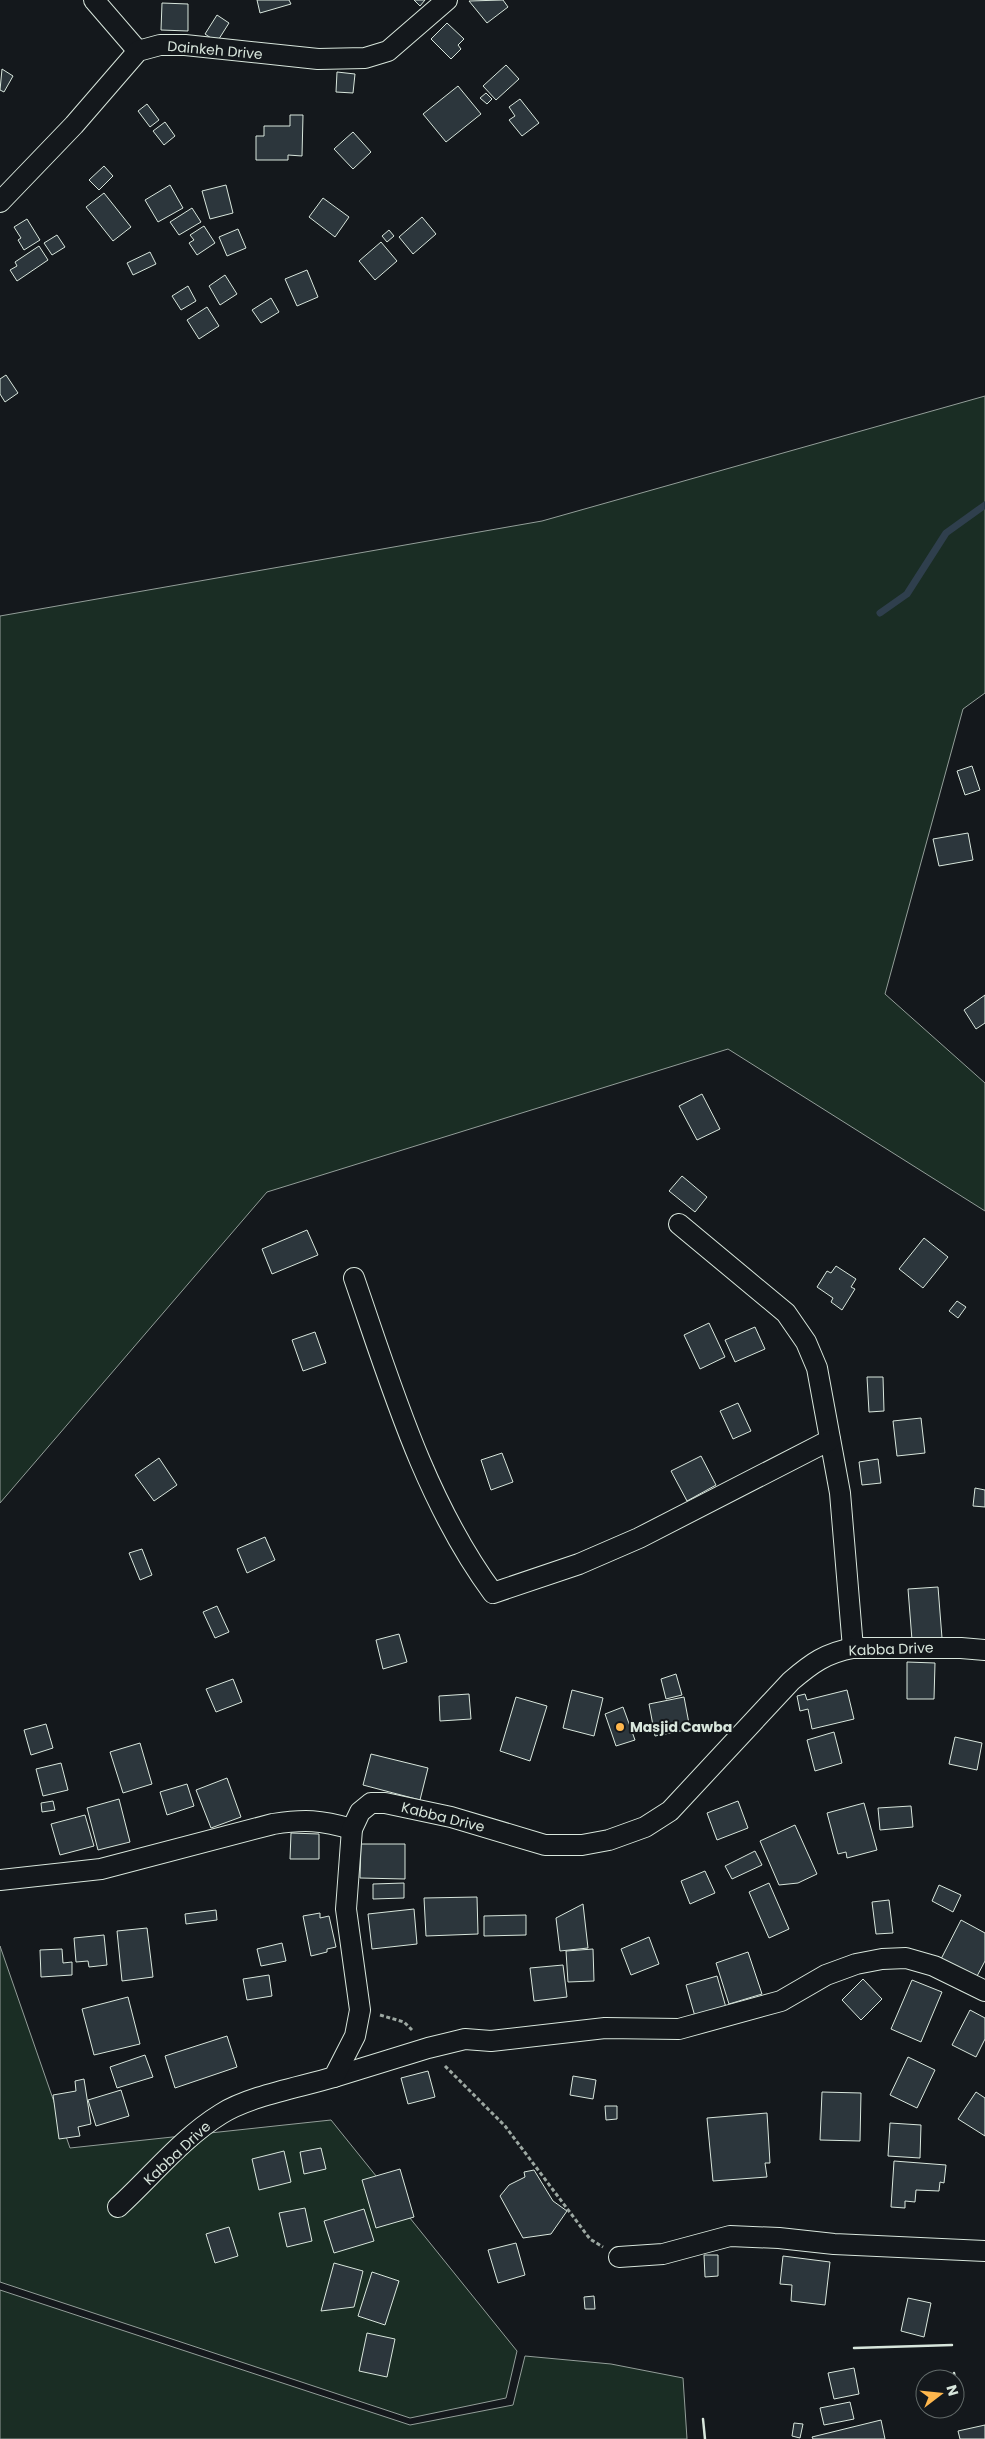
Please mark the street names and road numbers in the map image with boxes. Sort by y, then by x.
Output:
street label: Dainkeh Drive [167,36,264,64]
street label: Kabba Drive [848,1638,934,1660]
street label: Kabba Drive [399,1797,487,1837]
street label: Kabba Drive [139,2116,215,2189]

